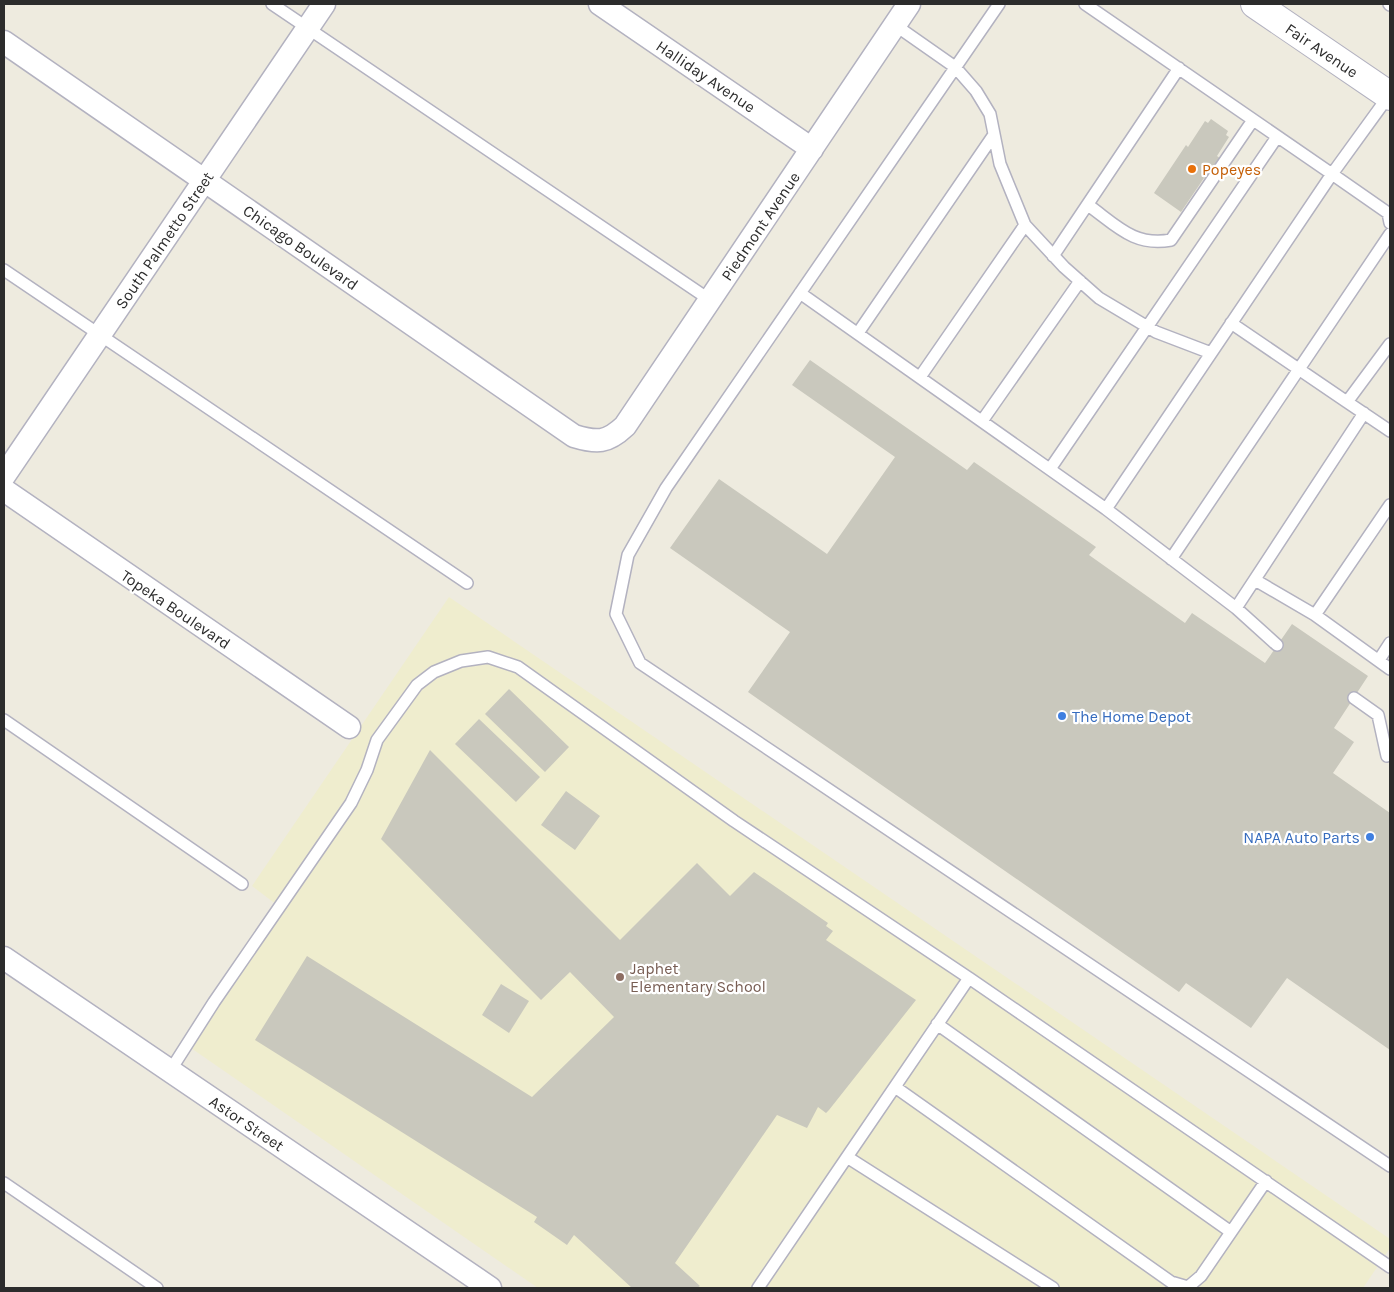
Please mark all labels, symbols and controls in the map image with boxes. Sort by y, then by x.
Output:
street label: Fair Avenue [1282,19,1362,82]
street label: Halliday Avenue [653,36,759,117]
place label: Popeyes [1202,160,1261,179]
marker: Popeyes [1186,163,1198,175]
street label: South Palmetto Street [111,168,217,312]
street label: Piedmont Avenue [717,168,804,284]
street label: Chicago Boulevard [240,201,362,294]
street label: Topeka Boulevard [117,566,234,653]
place label: The Home Depot [1072,707,1191,726]
marker: The Home Depot [1056,710,1068,722]
place label: NAPA Auto Parts [1243,828,1360,847]
marker: NAPA Auto Parts [1364,831,1376,843]
place label: Japhet Elementary School [630,959,766,996]
marker: Japhet Elementary School [614,971,626,983]
street label: Astor Street [206,1092,288,1155]

